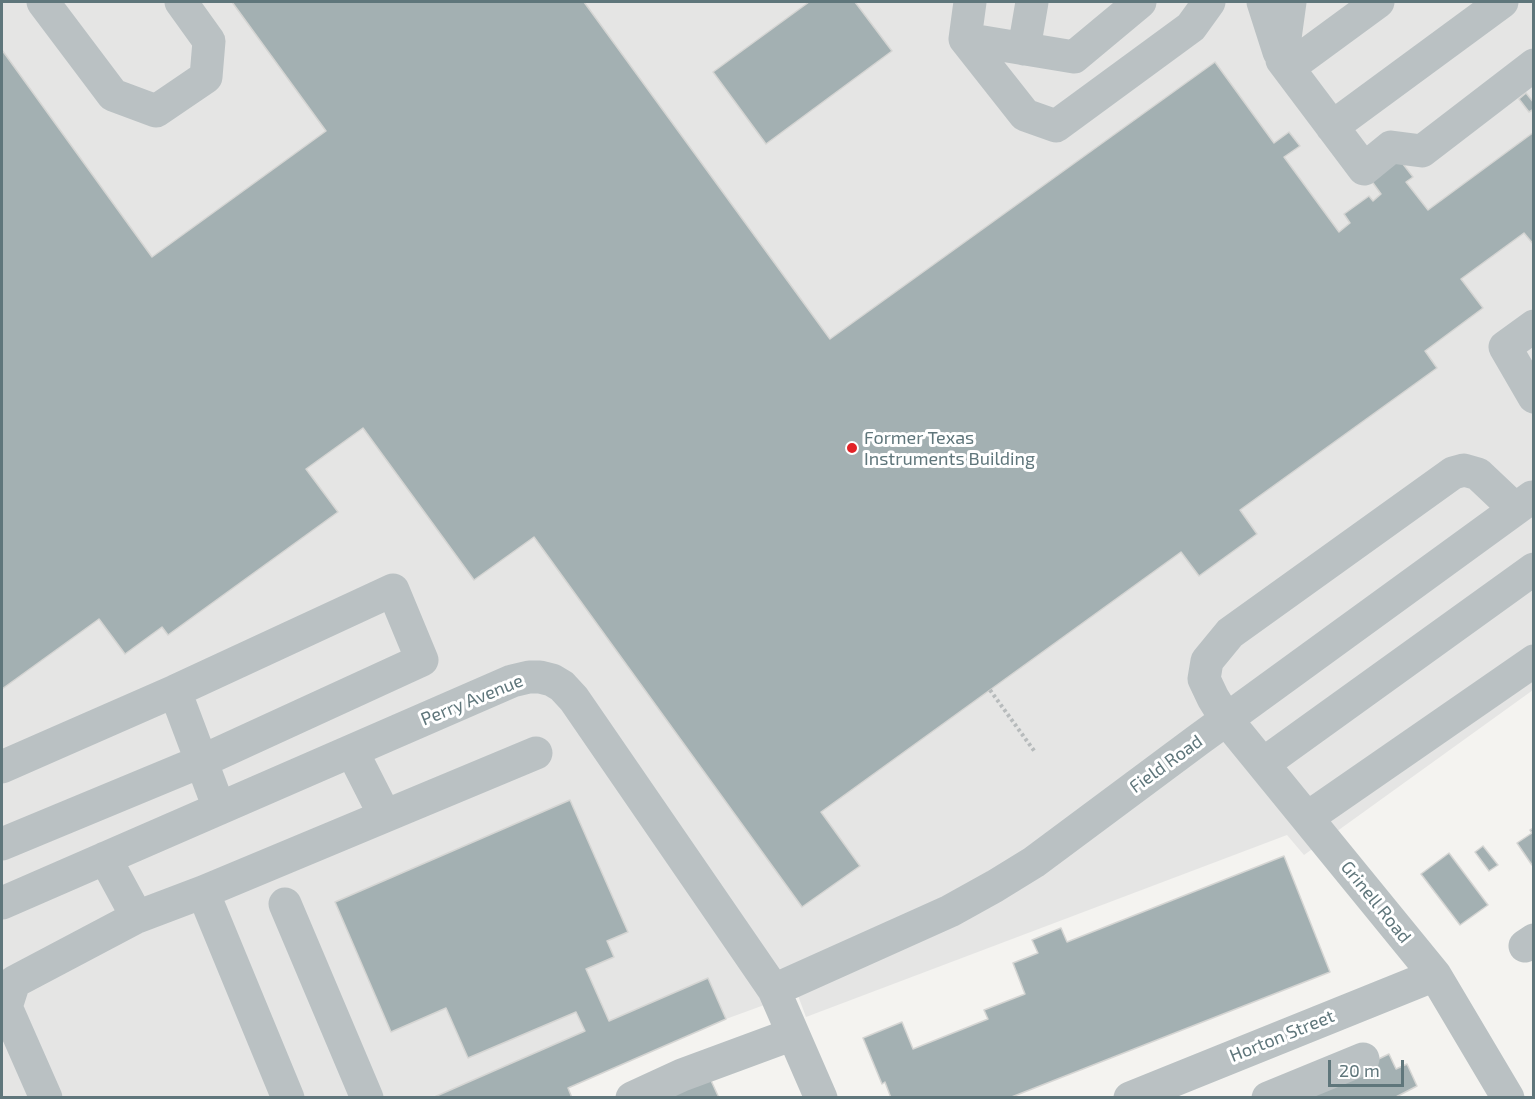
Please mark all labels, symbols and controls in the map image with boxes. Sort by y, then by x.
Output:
place label: Former Texas Instruments Building [864,427,1035,470]
marker: Former Texas Instruments Building [845,441,859,455]
street label: Perry Avenue [418,670,526,730]
street label: Field Road [1125,730,1207,798]
street label: Grinell Road [1336,857,1416,947]
street label: Horton Street [1226,1005,1338,1067]
scale bar [1331,1048,1408,1086]
text: 20 m [1339,1059,1380,1081]

